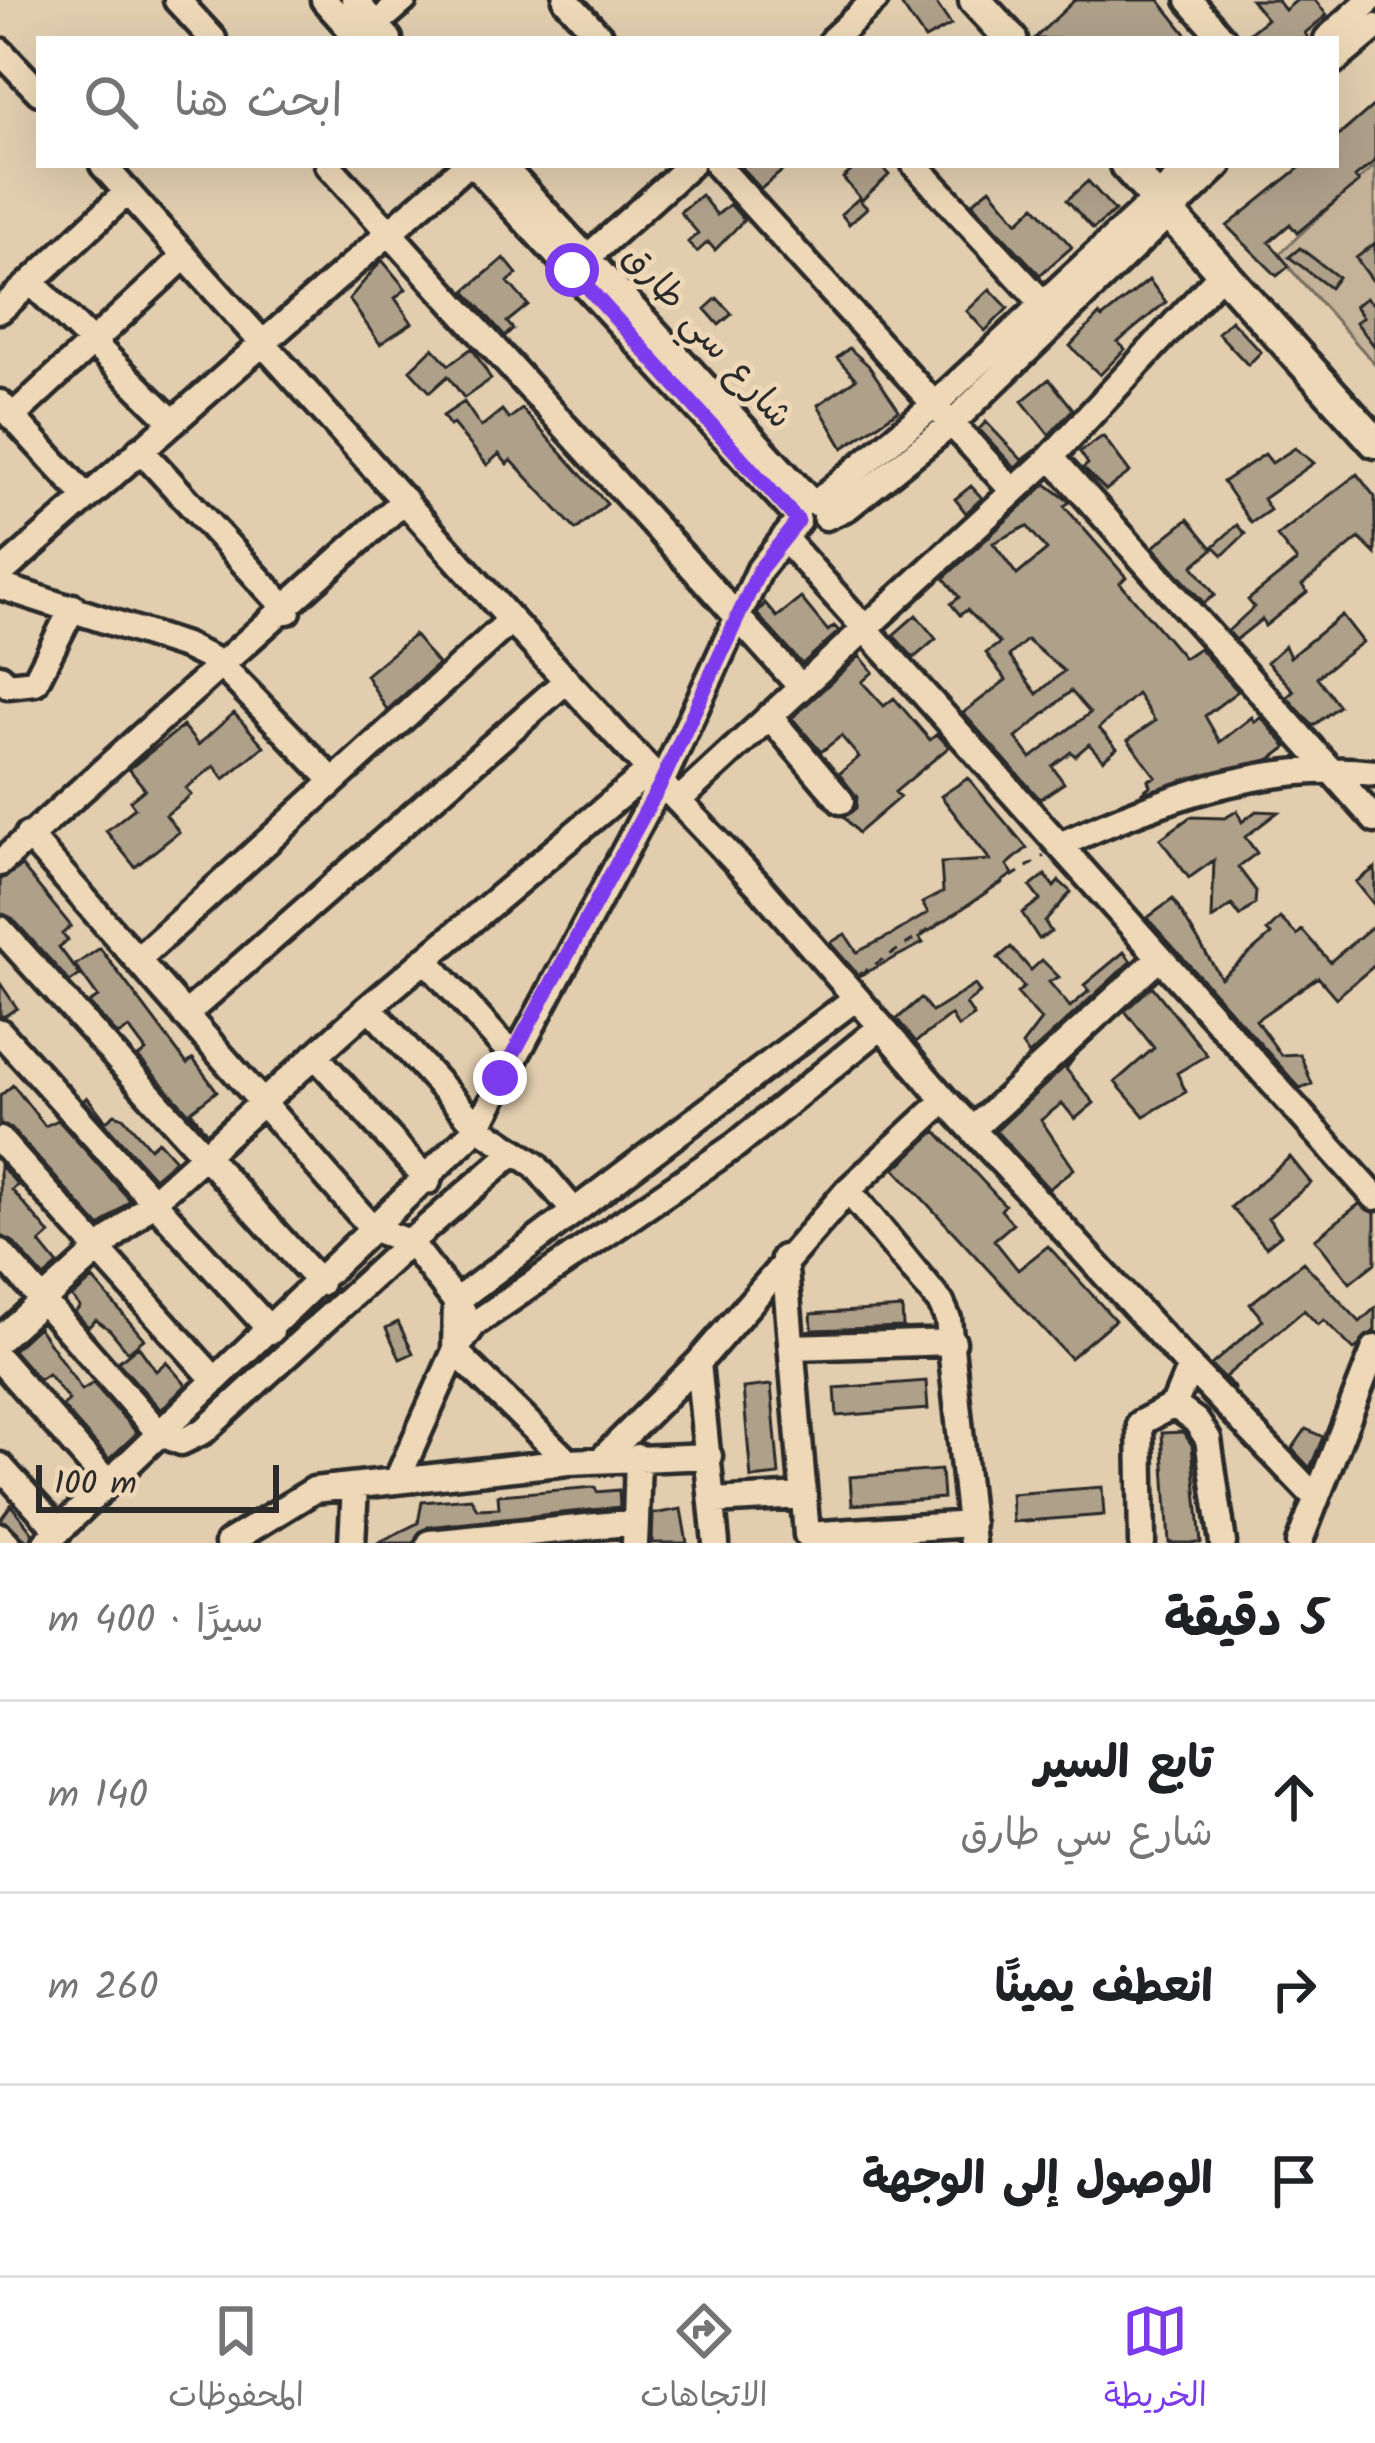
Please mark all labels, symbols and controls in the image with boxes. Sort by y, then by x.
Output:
search box [36,36,1339,168]
text: ابحث هنا [174,67,342,139]
icon: search [78,69,144,135]
street label: شارع سي طارق [607,232,806,443]
route start [545,243,599,297]
route end [473,1051,527,1105]
scale bar [36,1459,279,1512]
text: 100 m [54,1459,137,1512]
text: 5 دقيقة [1164,1581,1327,1662]
text: سيرًا · 400 m [48,1591,264,1653]
text: تابع السير [1035,1729,1213,1801]
icon: ahead [1261,1764,1327,1830]
text: 140 m [48,1766,148,1828]
text: شارع سي طارق [960,1804,1213,1866]
text: انعطف يمينًا [995,1953,1213,2025]
icon: right [1261,1956,1327,2022]
text: 260 m [48,1958,159,2020]
text: الوصول إلى الوجهة [862,2145,1213,2217]
icon: arrive [1261,2148,1327,2214]
tab: المحفوظات [168,2298,304,2424]
tab: الاتجاهات [640,2298,768,2424]
tab: الخريطة [1104,2298,1207,2424]

